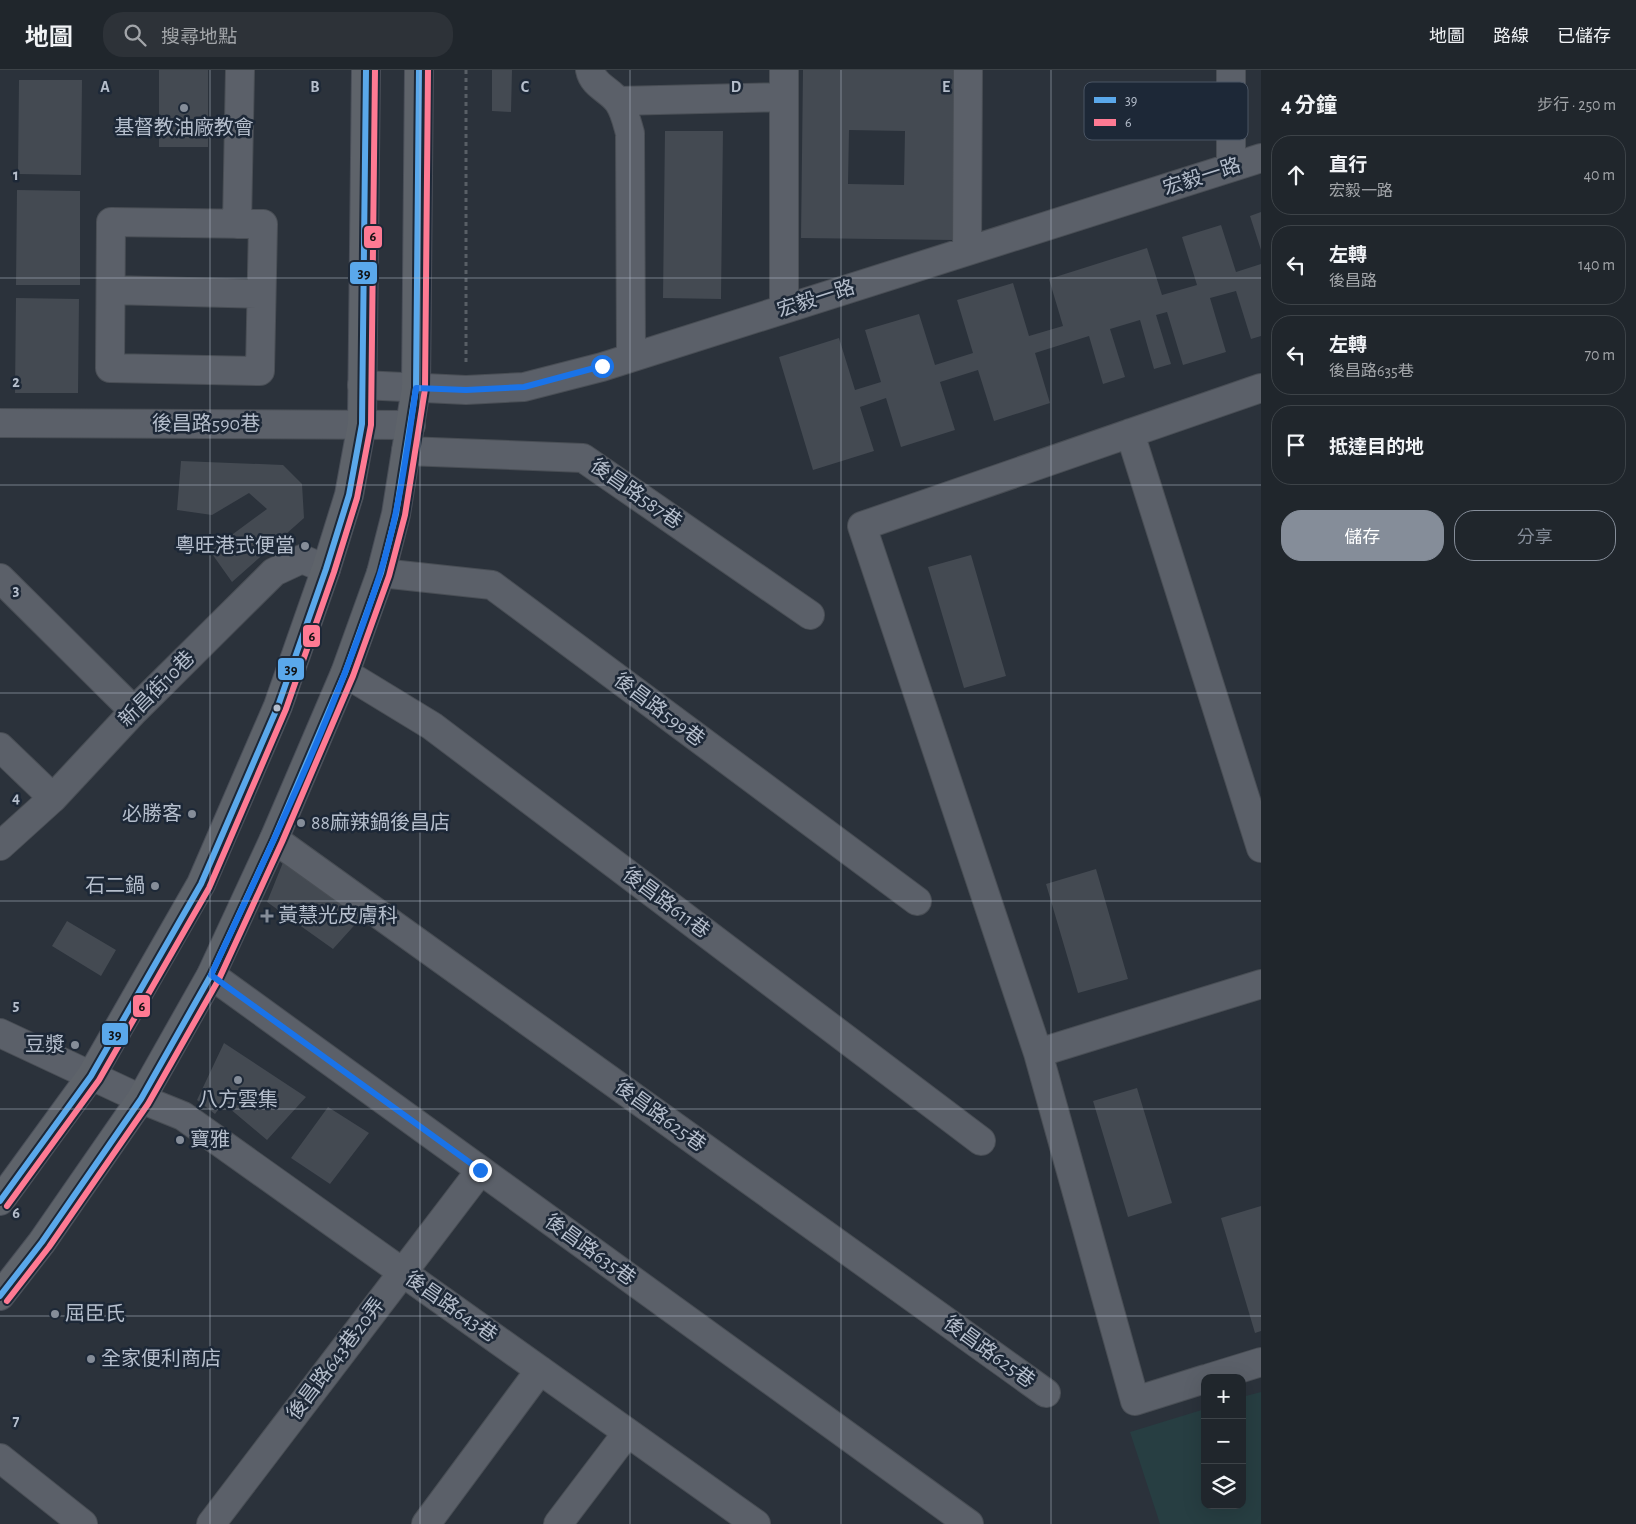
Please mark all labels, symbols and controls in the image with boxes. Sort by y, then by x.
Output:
search box [103,12,453,57]
icon: search [121,21,149,49]
text: 地圖 [25,26,73,50]
text: 搜尋地點 [161,28,237,47]
text: 地圖 [1429,28,1465,46]
text: 路線 [1493,28,1529,46]
text: 已儲存 [1557,28,1611,46]
text: A [100,79,110,95]
text: B [310,79,320,95]
text: C [521,79,530,95]
text: D [731,79,742,95]
text: E [942,79,950,95]
legend [1084,82,1248,140]
text: 39 [1125,94,1137,108]
text: 4 分鐘 [1281,95,1337,116]
text: 步行 · 250 m [1537,97,1616,113]
marker: 基督教油廠教會 [178,102,190,114]
place label: 基督教油廠教會 [114,116,254,138]
text: 6 [1125,116,1132,130]
street label: 宏毅一路 [1160,153,1243,199]
text: 直行 [1329,156,1367,175]
icon: ahead [1282,161,1310,189]
text: 1 [13,167,19,183]
text: 40 m [1583,167,1615,183]
text: 宏毅一路 [1329,183,1393,199]
line badge: 6 [363,225,383,249]
text: 6 [370,230,377,244]
text: 左轉 [1329,246,1367,265]
icon: left [1282,251,1310,279]
text: 140 m [1578,257,1615,273]
line badge: 39 [349,261,378,285]
text: 39 [358,267,371,281]
text: 後昌路 [1329,273,1377,289]
street label: 宏毅一路 [774,275,857,321]
text: 左轉 [1329,336,1367,355]
icon: left [1282,341,1310,369]
text: 70 m [1584,347,1615,363]
route start [591,355,614,378]
text: 後昌路635巷 [1329,363,1414,379]
text: 2 [12,374,20,390]
street label: 後昌路590巷 [152,412,260,434]
icon: arrive [1282,431,1310,459]
text: 抵達目的地 [1329,438,1424,457]
street label: 後昌路587巷 [587,454,686,533]
button: 儲存 [1281,510,1444,561]
button: 分享 [1454,510,1616,561]
place label: 粵旺港式便當 [175,535,295,556]
marker: 粵旺港式便當 [299,540,311,552]
text: 3 [13,582,20,598]
line badge: 6 [302,624,321,648]
text: 6 [309,630,316,644]
street label: 新昌街10巷 [114,646,199,731]
line badge: 39 [277,657,305,681]
text: 39 [285,663,298,677]
street label: 後昌路599巷 [610,668,709,750]
unlabelled marker [272,703,282,713]
text: 4 [12,790,20,806]
place label: 必勝客 [122,803,182,824]
marker: 必勝客 [186,808,198,820]
place label: 88麻辣鍋後昌店 [311,811,450,833]
marker: 88麻辣鍋後昌店 [295,817,307,829]
street label: 後昌路611巷 [619,862,714,942]
place label: 石二鍋 [85,875,145,896]
marker: 石二鍋 [149,880,161,892]
place label: 黃慧光皮膚科 [278,904,398,926]
marker: 黃慧光皮膚科 [260,909,274,923]
line badge: 6 [132,994,151,1018]
text: 5 [13,997,20,1013]
text: 6 [139,1000,146,1014]
line badge: 39 [101,1022,129,1046]
text: 39 [109,1028,122,1042]
place label: 豆漿 [25,1034,65,1055]
marker: 豆漿 [69,1039,81,1051]
marker: 八方雲集 [232,1074,244,1086]
street label: 後昌路625巷 [611,1075,710,1155]
place label: 八方雲集 [198,1088,278,1110]
place label: 寶雅 [190,1129,230,1150]
marker: 寶雅 [174,1134,186,1146]
route end [469,1159,492,1182]
text: 6 [12,1205,20,1221]
street label: 後昌路635巷 [541,1209,640,1289]
street label: 後昌路643巷 [401,1266,502,1346]
street label: 後昌路643巷20弄 [282,1293,388,1424]
place label: 屈臣氏 [65,1303,125,1324]
marker: 屈臣氏 [49,1308,61,1320]
street label: 後昌路625巷 [940,1311,1039,1391]
place label: 全家便利商店 [101,1348,221,1369]
marker: 全家便利商店 [85,1353,97,1365]
map controls [1201,1374,1246,1509]
button: + [1201,1374,1246,1419]
text: 7 [13,1413,20,1429]
button: − [1201,1419,1246,1464]
button: layers [1201,1464,1246,1509]

